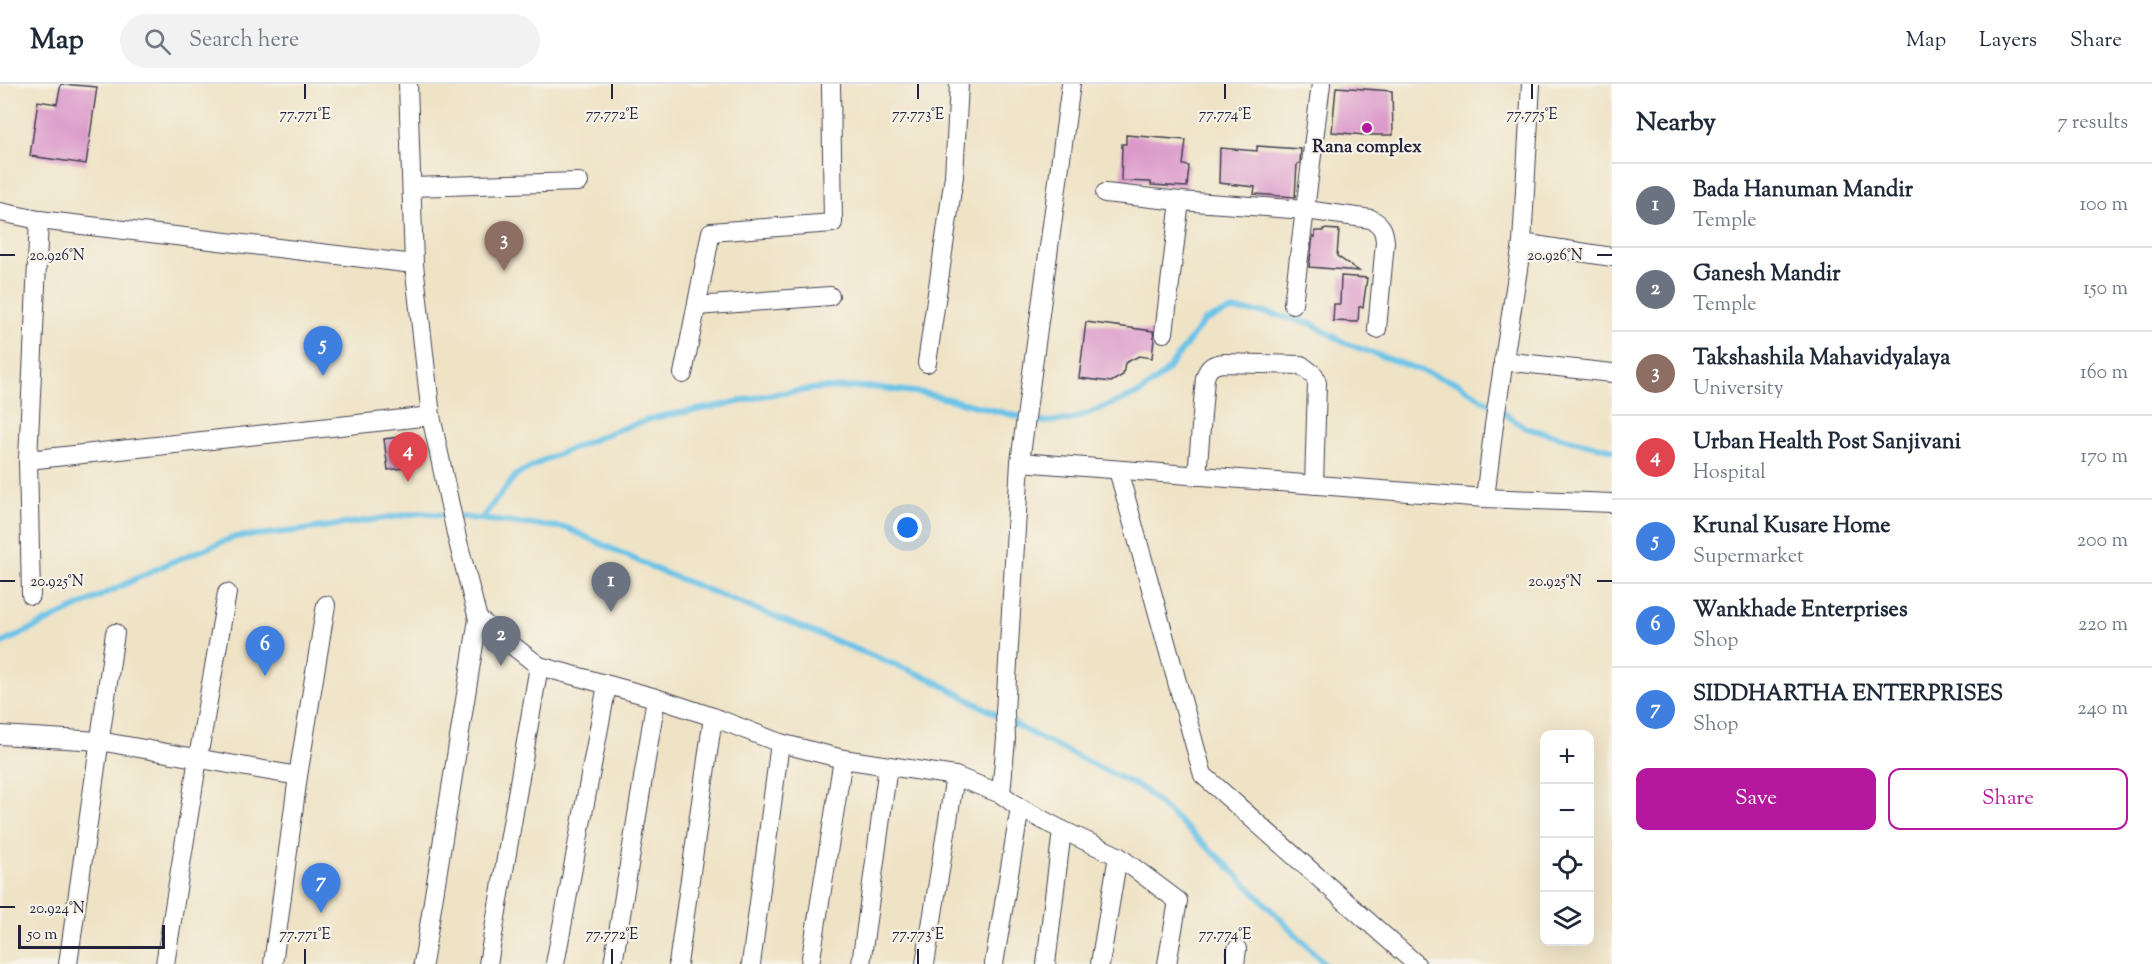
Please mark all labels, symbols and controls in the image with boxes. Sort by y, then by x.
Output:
search box [120,14,540,68]
text: Map [30,21,84,61]
icon: search [141,25,174,58]
text: Search here [189,25,299,57]
text: Map [1906,26,1946,56]
text: Layers [1979,26,2037,56]
text: Share [2070,26,2122,56]
text: 77.771°E [279,105,331,126]
text: 77.772°E [586,105,638,126]
text: 77.773°E [892,105,944,126]
text: 77.774°E [1199,105,1251,126]
text: 77.775°E [1506,105,1558,126]
text: Nearby [1636,105,1716,142]
text: 7 results [2057,109,2128,138]
marker: Rana complex [1360,121,1374,135]
place label: Rana complex [1312,135,1422,161]
text: Bada Hanuman Mandir [1693,175,1913,207]
text: 1 [1652,191,1659,220]
text: 100 m [2079,191,2128,220]
text: Temple [1693,207,1757,236]
pin: 3 [484,222,524,271]
text: 20.926°N [29,246,85,267]
text: 20.926°N [1527,246,1583,267]
text: Ganesh Mandir [1693,259,1840,291]
text: 2 [1651,275,1660,304]
text: 150 m [2083,275,2128,304]
text: Temple [1693,291,1757,320]
pin: 5 [304,326,342,376]
text: Takshashila Mahavidyalaya [1693,343,1950,375]
text: 3 [1651,359,1660,388]
text: 160 m [2080,359,2128,388]
text: University [1693,375,1784,404]
text: Urban Health Post Sanjivani [1693,427,1961,459]
pin: 4 [388,432,428,482]
text: 4 [1650,443,1661,472]
text: 170 m [2080,443,2128,472]
text: Hospital [1693,459,1766,488]
text: Krunal Kusare Home [1693,511,1891,543]
your location [893,513,922,542]
text: 5 [1652,527,1659,556]
text: 200 m [2077,527,2128,556]
text: Supermarket [1693,543,1804,572]
pin: 1 [592,562,630,612]
text: 20.925°N [30,572,84,593]
text: 20.925°N [1528,572,1582,593]
text: Wankhade Enterprises [1693,595,1908,627]
text: 6 [1651,611,1660,640]
text: 220 m [2078,611,2128,640]
pin: 2 [482,616,520,666]
pin: 6 [246,626,284,676]
text: Shop [1693,627,1738,656]
text: SIDDHARTHA ENTERPRISES [1693,679,2003,711]
text: 7 [1650,695,1661,724]
text: 240 m [2077,695,2128,724]
text: Shop [1693,711,1738,740]
map controls [1540,730,1594,946]
button: + [1540,730,1594,784]
button: Save [1636,768,1876,830]
button: Share [1888,768,2128,830]
button: − [1540,784,1594,838]
button: locate [1540,838,1594,892]
pin: 7 [302,864,340,913]
button: layers [1540,892,1594,946]
text: 20.924°N [29,899,85,920]
scale bar [18,922,165,950]
text: 50 m [27,924,58,947]
text: 77.771°E [279,925,331,946]
text: 77.772°E [586,925,638,946]
text: 77.773°E [892,925,944,946]
text: 77.774°E [1199,925,1251,946]

